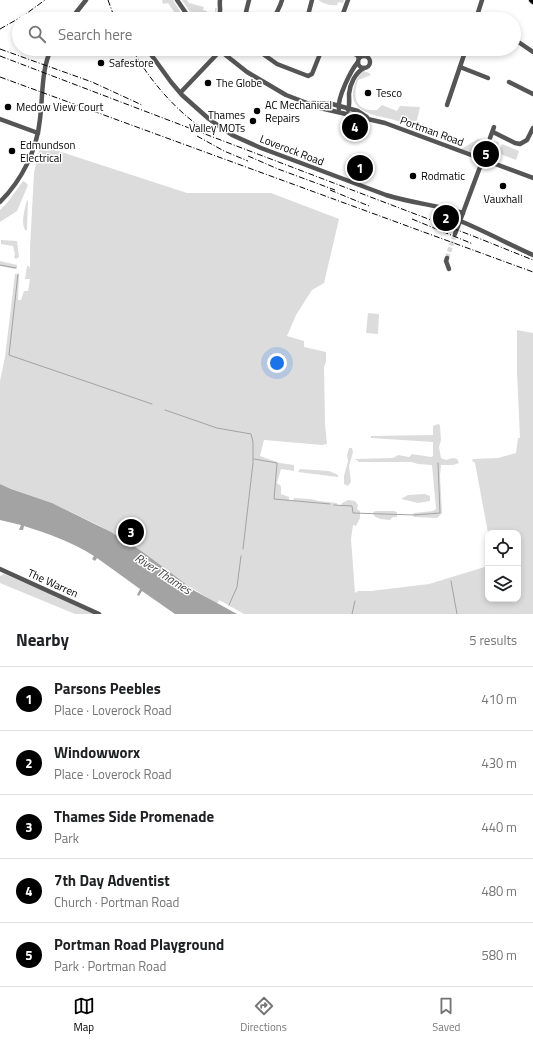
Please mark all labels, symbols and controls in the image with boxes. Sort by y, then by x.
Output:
search box [12,12,521,56]
icon: search [26,23,48,45]
text: Search here [58,23,132,46]
place label: Safestore [109,55,154,71]
marker: Safestore [96,58,106,68]
place label: The Globe [216,75,263,91]
marker: The Globe [203,78,213,88]
place label: Tesco [376,85,402,101]
marker: Tesco [363,88,373,98]
place label: AC Mechanical Repairs [265,97,332,126]
place label: Medow View Court [16,99,104,115]
marker: Medow View Court [3,102,13,112]
marker: AC Mechanical Repairs [252,106,262,116]
place label: Thames Valley MOTs [189,107,245,136]
pin: 4 [342,112,368,142]
street label: Portman Road [398,112,466,150]
marker: Thames Valley MOTs [248,116,258,126]
street label: Loverock Road [258,130,327,170]
place label: Edmundson Electrical [20,137,75,166]
pin: 5 [473,139,499,169]
marker: Edmundson Electrical [7,146,17,156]
pin: 1 [347,153,373,183]
place label: Rodmatic [421,168,465,184]
marker: Rodmatic [408,171,418,181]
marker: Vauxhall [498,181,508,191]
place label: Vauxhall [484,191,522,207]
pin: 2 [433,203,459,233]
your location [267,353,287,373]
pin: 3 [118,517,144,547]
map controls [485,530,521,602]
button: locate [485,530,521,566]
water label: River Thames [131,548,196,599]
street label: The Warren [25,565,81,601]
button: layers [485,566,521,602]
text: Nearby [16,627,69,653]
text: 5 results [469,630,517,650]
text: Parsons Peebles [54,677,161,700]
text: 1 [25,689,33,709]
text: 410 m [481,689,517,709]
text: Place · Loverock Road [54,700,172,720]
text: Windowworx [54,741,140,764]
text: 2 [25,753,33,773]
text: 430 m [481,753,517,773]
text: Place · Loverock Road [54,764,172,784]
text: Thames Side Promenade [54,805,214,828]
text: 3 [25,817,33,837]
text: 440 m [481,817,517,837]
text: Park [54,828,79,848]
text: 7th Day Adventist [54,869,170,892]
text: 4 [25,881,33,901]
text: 480 m [481,881,517,901]
text: Church · Portman Road [54,892,179,912]
text: Portman Road Playground [54,933,224,956]
text: 5 [25,945,33,965]
text: 580 m [481,945,517,965]
text: Park · Portman Road [54,956,166,976]
tab: Map [73,995,95,1035]
tab: Directions [240,995,287,1035]
tab: Saved [432,995,460,1035]

